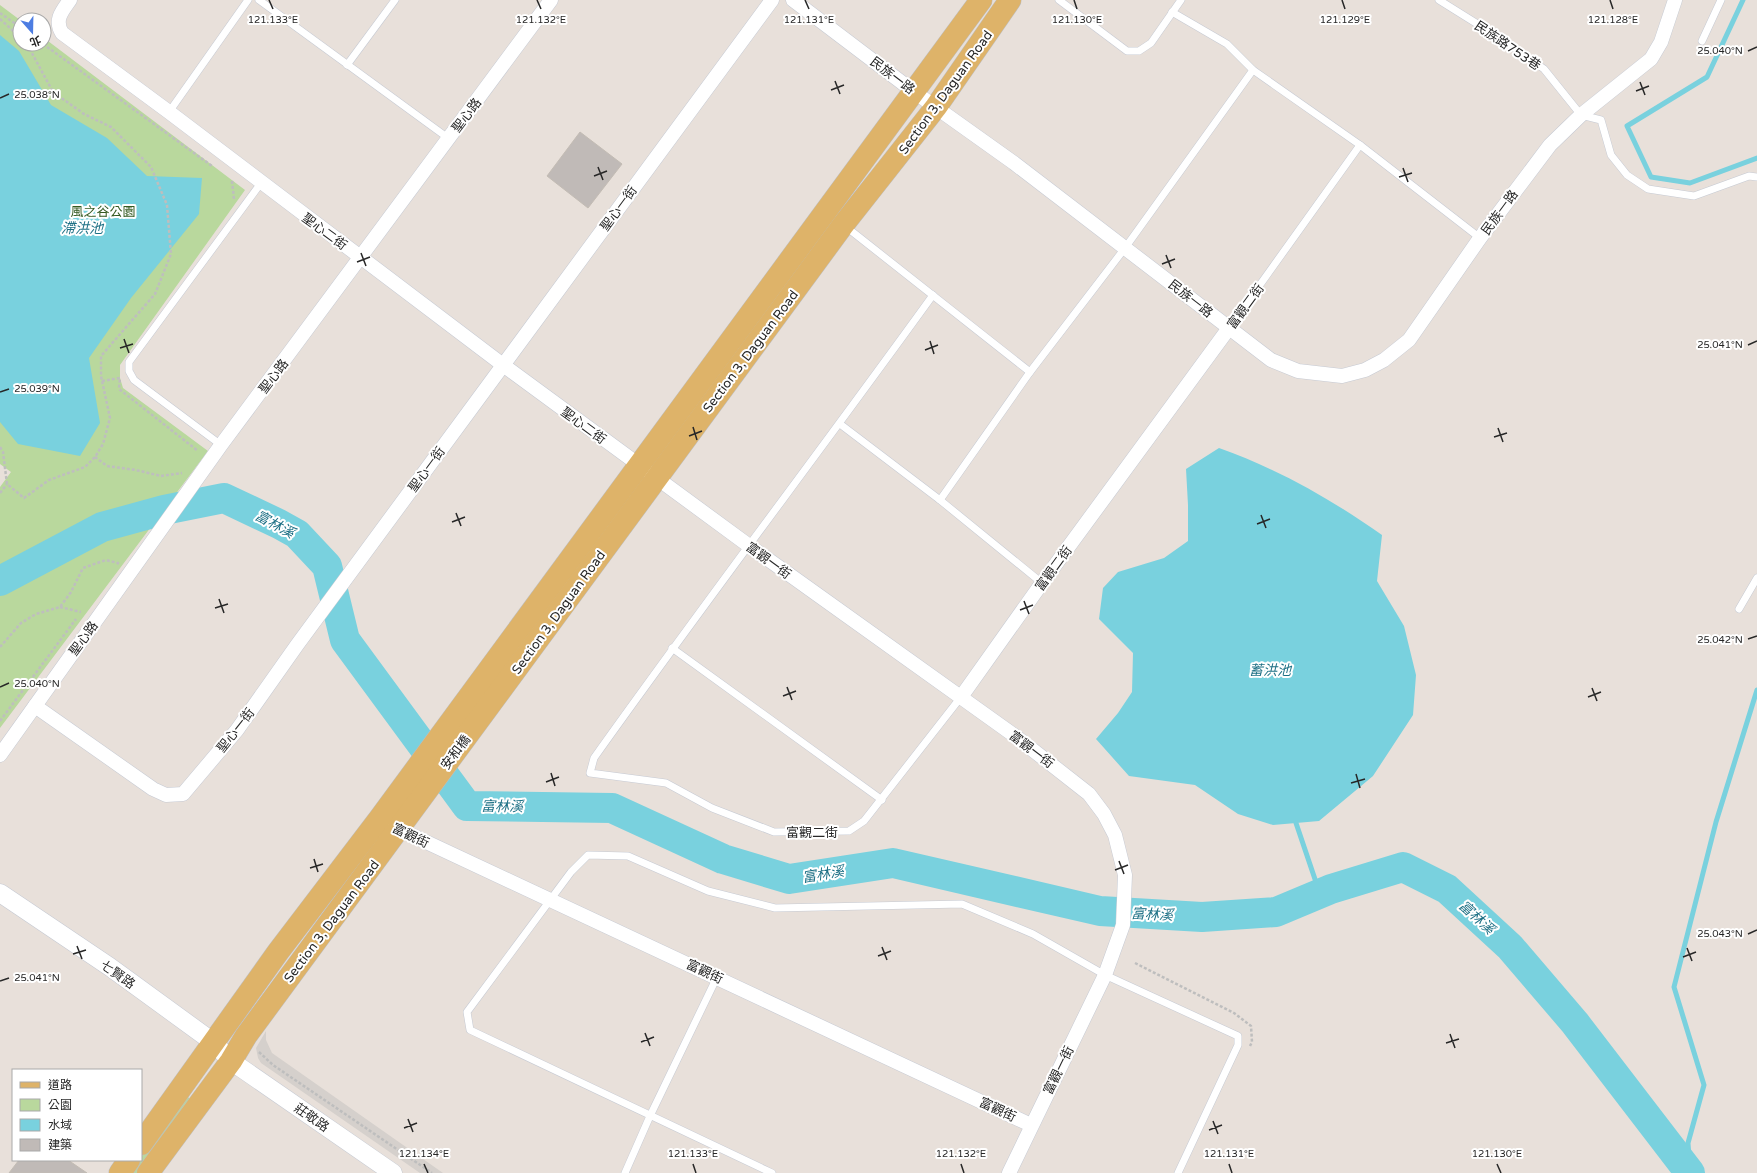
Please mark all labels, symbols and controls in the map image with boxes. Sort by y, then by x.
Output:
north arrow [12,12,52,52]
text: 121.133°E [248,14,298,26]
text: 121.132°E [516,14,566,26]
text: 121.131°E [784,14,834,26]
text: 121.130°E [1052,14,1102,26]
text: 121.129°E [1320,14,1370,26]
text: 121.128°E [1588,14,1638,26]
street label: 民族路753巷 [1471,18,1544,74]
street label: Section 3, Daguan Road [896,28,996,158]
text: 北 [28,33,43,49]
text: 25.040°N [1697,45,1743,57]
street label: 民族一路 [867,54,918,98]
text: 25.038°N [14,89,60,101]
street label: 聖心路 [449,95,485,136]
street label: 聖心一街 [597,183,641,234]
street label: 民族一路 [1478,187,1522,238]
park label: 風之谷公園 [70,204,136,220]
street label: 聖心二街 [299,210,350,254]
water label: 滯洪池 [61,220,105,237]
street label: 民族一路 [1165,276,1216,321]
street label: 富觀二街 [1224,281,1268,332]
street label: Section 3, Daguan Road [700,287,802,416]
text: 25.041°N [1697,339,1743,351]
street label: 聖心路 [256,356,292,397]
text: 25.039°N [14,383,60,395]
street label: 聖心二街 [558,404,609,448]
street label: 聖心一街 [405,444,449,495]
water label: 富林溪 [252,507,299,543]
street label: 富觀一街 [743,539,794,583]
street label: 富觀二街 [1032,543,1076,594]
street label: Section 3, Daguan Road [509,548,609,678]
street label: 聖心路 [66,618,102,659]
text: 25.042°N [1697,634,1743,646]
water label: 蓄洪池 [1249,662,1293,679]
text: 25.040°N [14,678,60,690]
street label: 聖心一街 [213,705,258,756]
street label: 富觀一街 [1006,728,1057,772]
street label: 安和橋 [438,732,474,773]
water label: 富林溪 [481,798,525,815]
street label: 富觀街 [390,820,432,852]
street label: 富觀二街 [786,825,838,841]
street label: Section 3, Daguan Road [281,857,383,986]
water label: 富林溪 [801,863,847,886]
water label: 富林溪 [1455,897,1499,939]
water label: 富林溪 [1131,905,1175,924]
text: 25.043°N [1697,928,1743,940]
street label: 富觀街 [684,956,726,987]
street label: 七賢路 [97,957,138,993]
text: 25.041°N [14,972,60,984]
street label: 富觀一街 [1040,1044,1077,1097]
legend [12,1069,142,1161]
text: 道路 [48,1078,72,1092]
street label: 富觀街 [977,1094,1019,1125]
text: 公園 [48,1098,72,1112]
street label: 莊敬路 [291,1100,332,1136]
text: 水域 [48,1118,72,1132]
text: 建築 [48,1138,72,1152]
text: 121.134°E [399,1148,449,1160]
text: 121.133°E [668,1148,718,1160]
text: 121.132°E [936,1148,986,1160]
text: 121.131°E [1204,1148,1254,1160]
text: 121.130°E [1472,1148,1522,1160]

